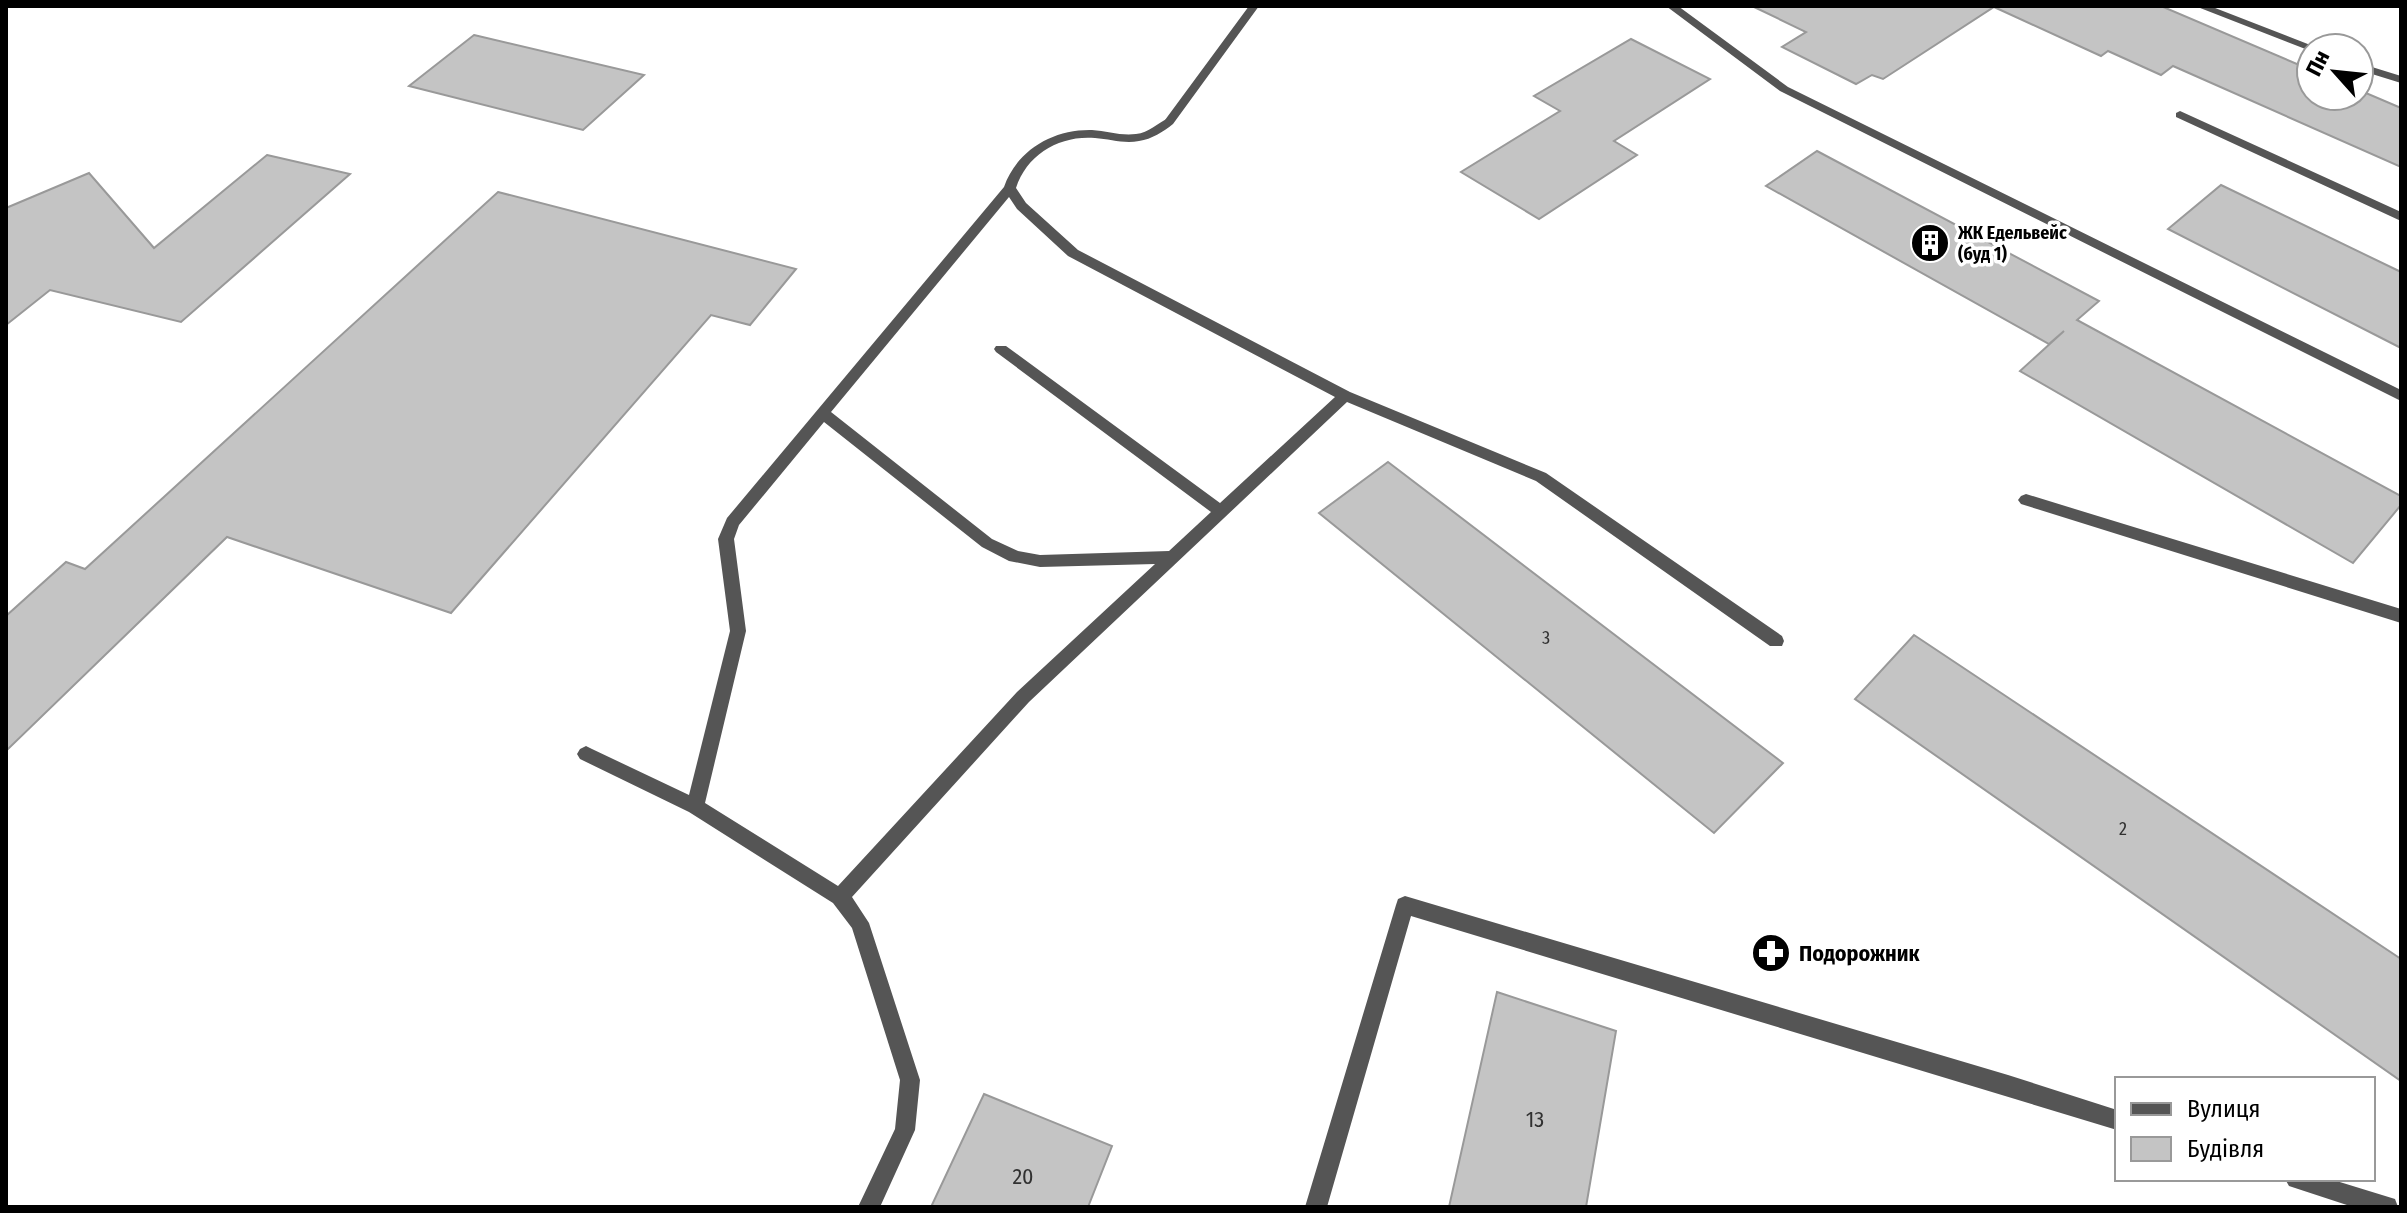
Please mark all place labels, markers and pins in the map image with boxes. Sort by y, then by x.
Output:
building icon: ЖК Едельвейс (буд 1) [1909,222,1951,264]
place label: ЖК Едельвейс (буд 1) [1957,222,2067,265]
pharmacy icon: Подорожник [1750,932,1792,974]
place label: Подорожник [1799,940,1920,967]

